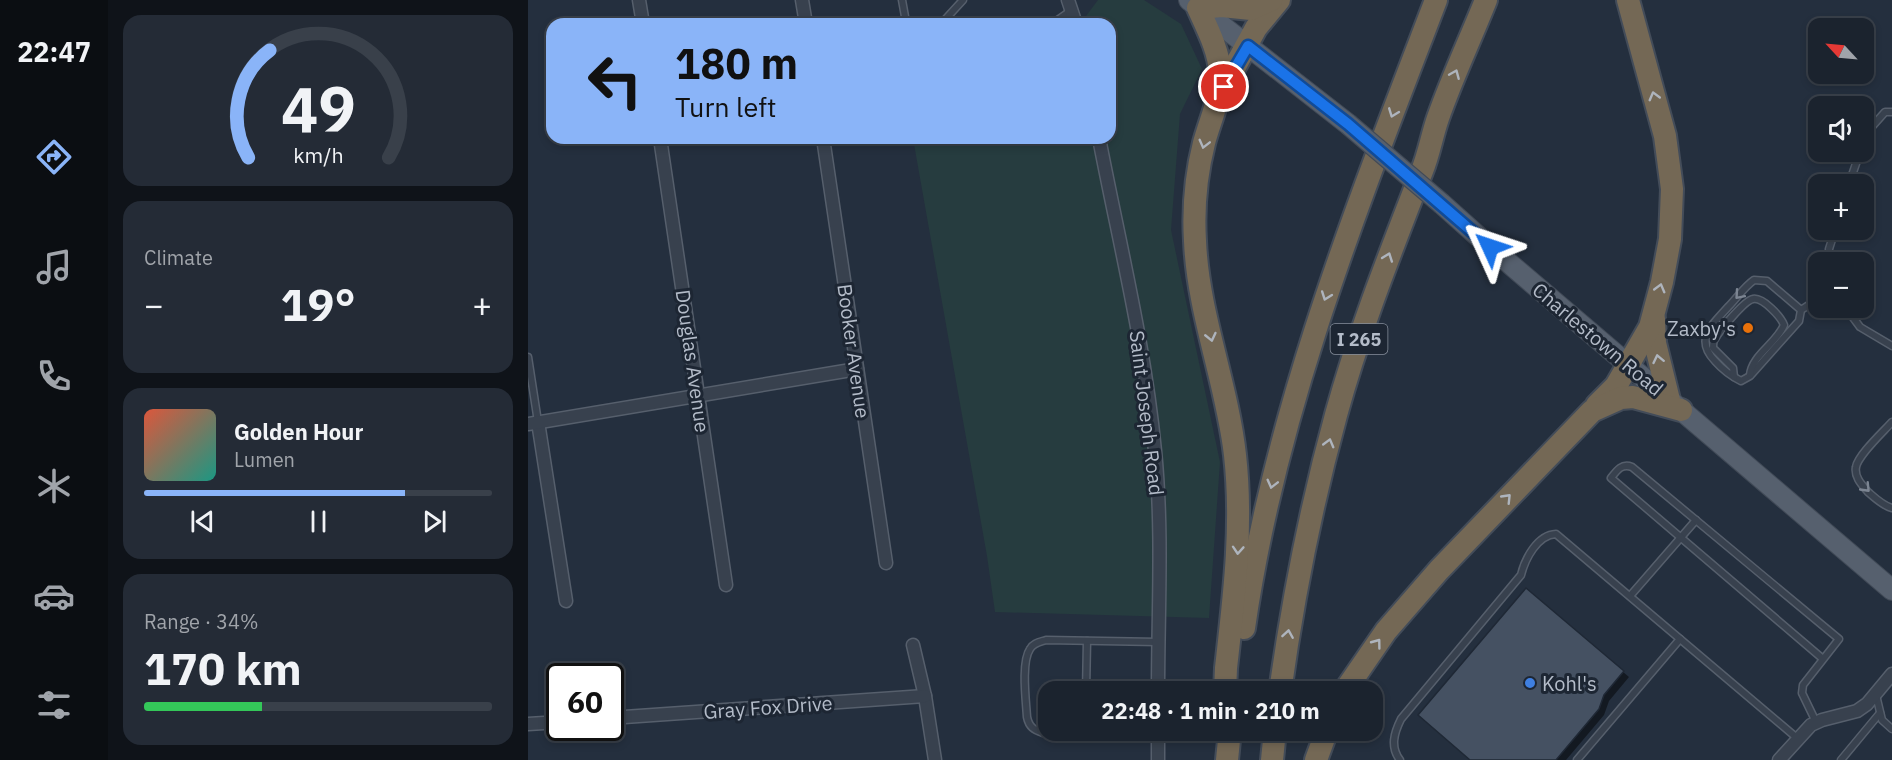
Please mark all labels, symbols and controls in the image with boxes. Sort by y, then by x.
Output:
north arrow [1808,18,1874,84]
map controls [1808,18,1874,318]
text: 22:47 [17,34,91,69]
text: 180 m [675,36,798,91]
icon: left [576,42,654,120]
pin [1198,61,1249,112]
text: 49 [281,68,355,149]
icon: arrive [1207,70,1240,103]
one-way arrow [1448,70,1460,81]
text: Turn left [675,89,776,124]
one-way arrow [1649,91,1662,101]
button: sound [1808,96,1874,162]
one-way arrow [1388,107,1400,118]
icon: directions [33,136,75,178]
one-way arrow [1198,139,1211,149]
text: km/h [293,141,343,169]
button: + [1808,174,1874,240]
position arrow [1458,215,1522,279]
text: Climate [144,244,213,271]
icon: music [33,246,75,288]
one-way arrow [1381,252,1394,263]
button: − [1808,252,1874,318]
text: 19° [280,275,356,333]
street label: Charlestown Road [1527,276,1669,402]
street label: Booker Avenue [831,282,877,420]
text: − [144,283,164,326]
text: + [472,283,492,326]
one-way arrow [1653,283,1666,293]
street label: Douglas Avenue [670,288,716,434]
one-way arrow [1735,288,1746,298]
one-way arrow [1320,291,1333,301]
place label: Zaxby's [1667,315,1736,342]
marker: Zaxby's [1741,321,1755,335]
road number: I 265 [1330,324,1388,354]
street label: Saint Joseph Road [1123,329,1171,497]
one-way arrow [1204,332,1217,342]
one-way arrow [1652,354,1665,364]
icon: phone [33,355,75,397]
text: Golden Hour [234,417,363,446]
one-way arrow [1321,438,1334,448]
text: Lumen [234,446,295,473]
icon: climate [33,465,75,507]
one-way arrow [1267,479,1280,489]
one-way arrow [1859,482,1870,492]
one-way arrow [1500,494,1511,504]
icon: previous [186,505,219,538]
icon: pause [302,505,335,538]
icon: next [418,505,451,538]
one-way arrow [1231,546,1244,555]
icon: car [33,575,75,617]
text: Range · 34% [144,608,259,635]
one-way arrow [1282,629,1294,638]
text: 170 km [144,639,302,697]
one-way arrow [1370,639,1381,650]
speed limit sign: 60 [546,663,624,741]
place label: Kohl's [1542,670,1597,697]
marker: Kohl's [1523,676,1537,690]
icon: filters [33,684,75,726]
street label: Gray Fox Drive [703,689,833,725]
text: 22:48 · 1 min · 210 m [1101,696,1320,725]

